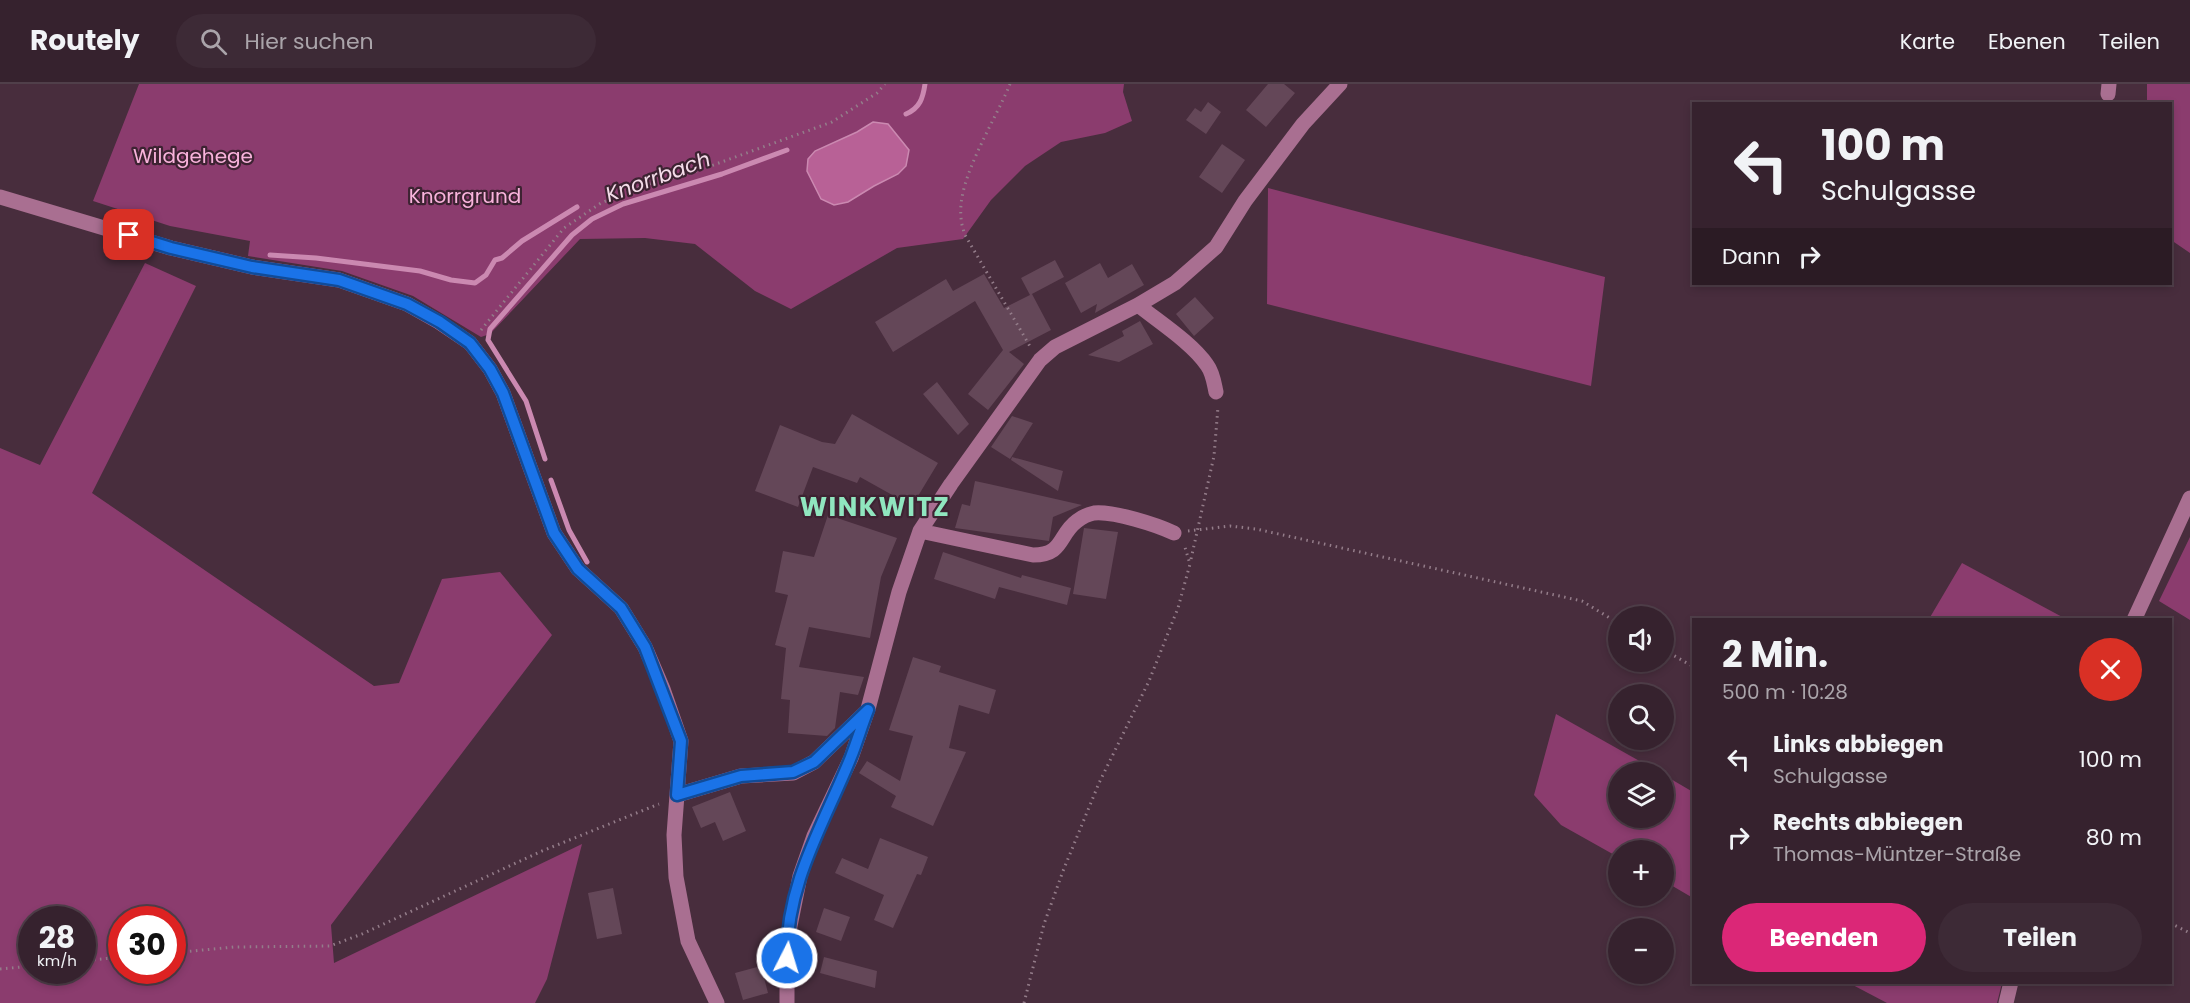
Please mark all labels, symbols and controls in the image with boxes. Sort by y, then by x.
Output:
search box [176,14,596,68]
text: Routely [30,21,140,60]
icon: search [197,25,230,58]
text: Hier suchen [245,26,374,57]
text: Karte [1900,27,1955,56]
text: Ebenen [1988,27,2066,56]
text: Teilen [2099,27,2160,56]
text: 100 m [1821,116,1945,175]
icon: left [1722,126,1800,204]
park label: Wildgehege [133,142,253,170]
water label: Knorrbach [601,144,714,209]
text: Schulgasse [1821,172,1976,209]
park label: Knorrgrund [409,182,521,210]
pin [103,209,154,260]
icon: arrive [112,218,145,251]
icon: right [1793,240,1826,273]
text: Dann [1722,241,1781,272]
district label: WINKWITZ [800,489,950,525]
map controls [1608,606,1674,984]
button: sound [1608,606,1674,672]
text: 2 Min. [1722,629,1828,680]
button: close [2079,638,2142,701]
text: 500 m · 10:28 [1722,678,1848,706]
button: search [1608,684,1674,750]
text: Links abbiegen [1773,729,1944,760]
icon: left [1722,743,1755,776]
text: 100 m [2079,744,2142,775]
button: layers [1608,762,1674,828]
text: Schulgasse [1773,762,1888,790]
text: Rechts abbiegen [1773,807,1963,838]
icon: right [1722,821,1755,854]
text: 80 m [2086,822,2142,853]
button: + [1608,840,1674,906]
text: Thomas-Müntzer-Straße [1773,840,2021,868]
button: Beenden [1722,903,1926,972]
button: Teilen [1938,903,2142,972]
speed limit sign: 30 [108,906,186,984]
text: 28 [39,916,75,959]
button: − [1608,918,1674,984]
position arrow [755,926,819,990]
text: km/h [37,950,77,971]

